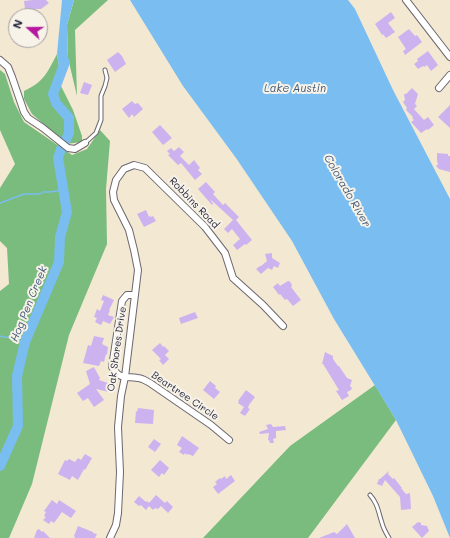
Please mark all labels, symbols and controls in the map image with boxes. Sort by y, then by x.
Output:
north arrow [8,8,48,48]
text: N [9,17,26,30]
water label: Lake Austin [264,82,326,96]
water label: Colorado River [321,152,373,230]
street label: Robbins Road [167,175,221,231]
water label: Hog Pen Creek [8,264,50,344]
street label: Oak Shores Drive [105,306,129,392]
street label: Beartree Circle [149,369,221,423]

